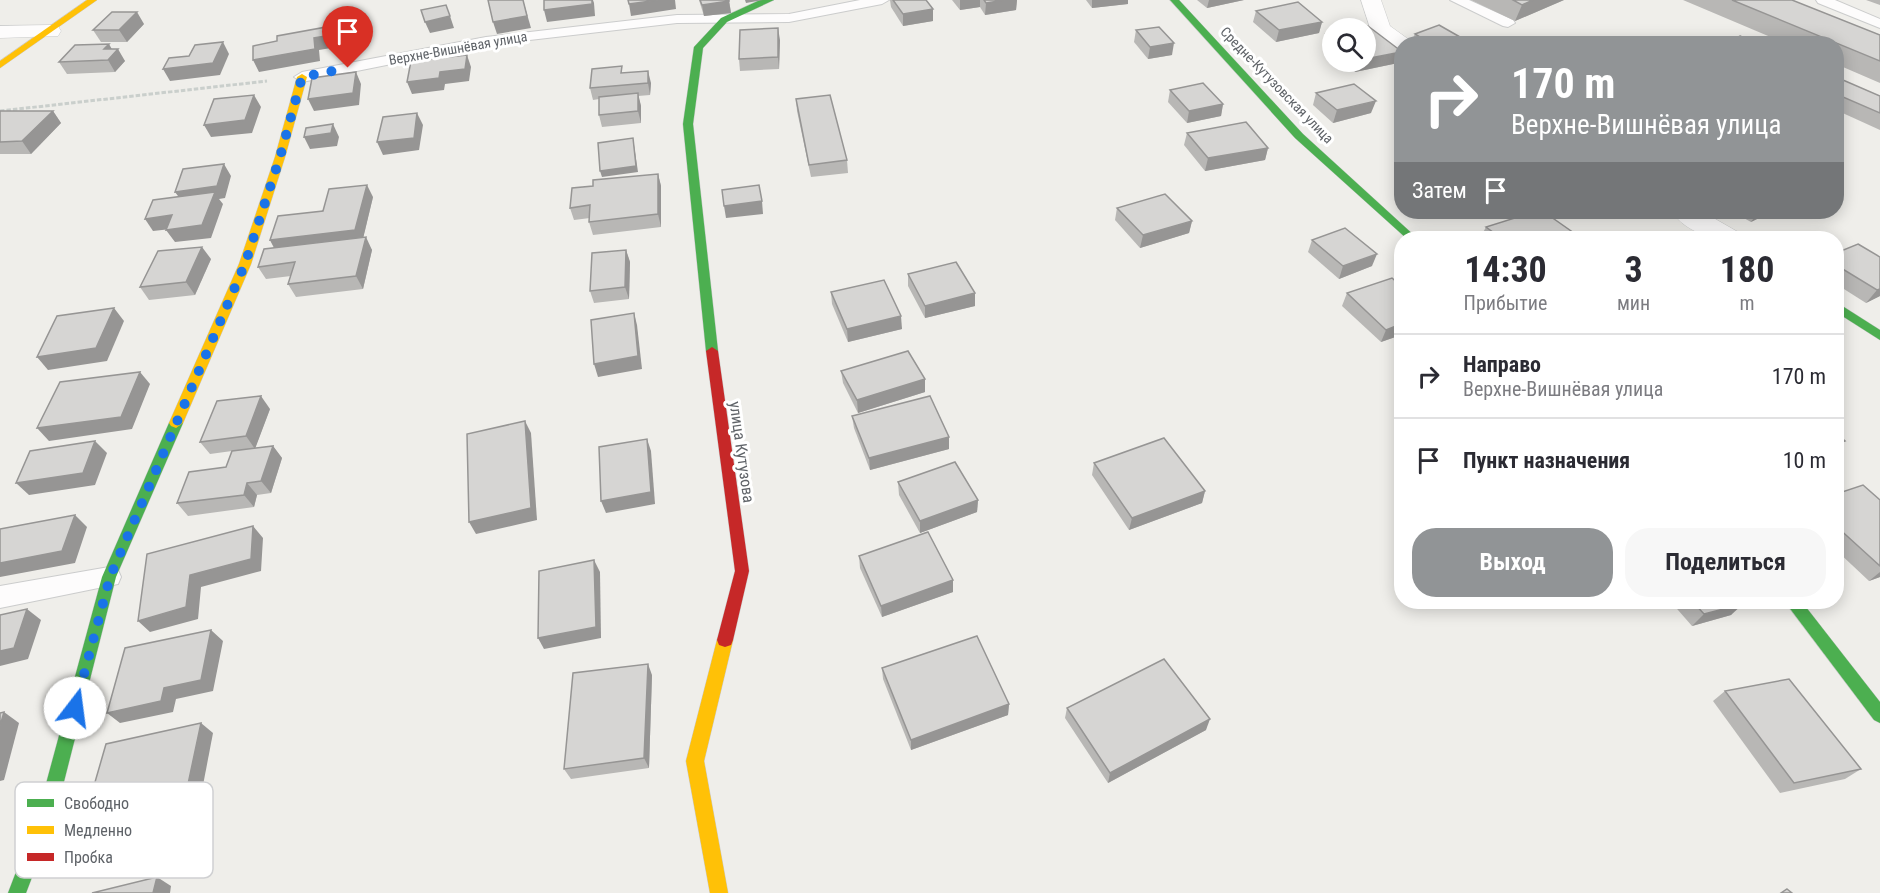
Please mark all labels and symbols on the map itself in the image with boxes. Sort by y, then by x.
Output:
pin [322,6,373,68]
street label: Средне-Кутузовская улица [1217,24,1337,146]
street label: Верхне-Вишнёвая улица [388,28,528,68]
street label: улица Кутузова [725,400,759,504]
position arrow [43,676,107,740]
legend [15,782,213,878]
text: Свободно [64,794,129,813]
text: Медленно [64,821,132,840]
text: Пробка [64,848,113,867]

